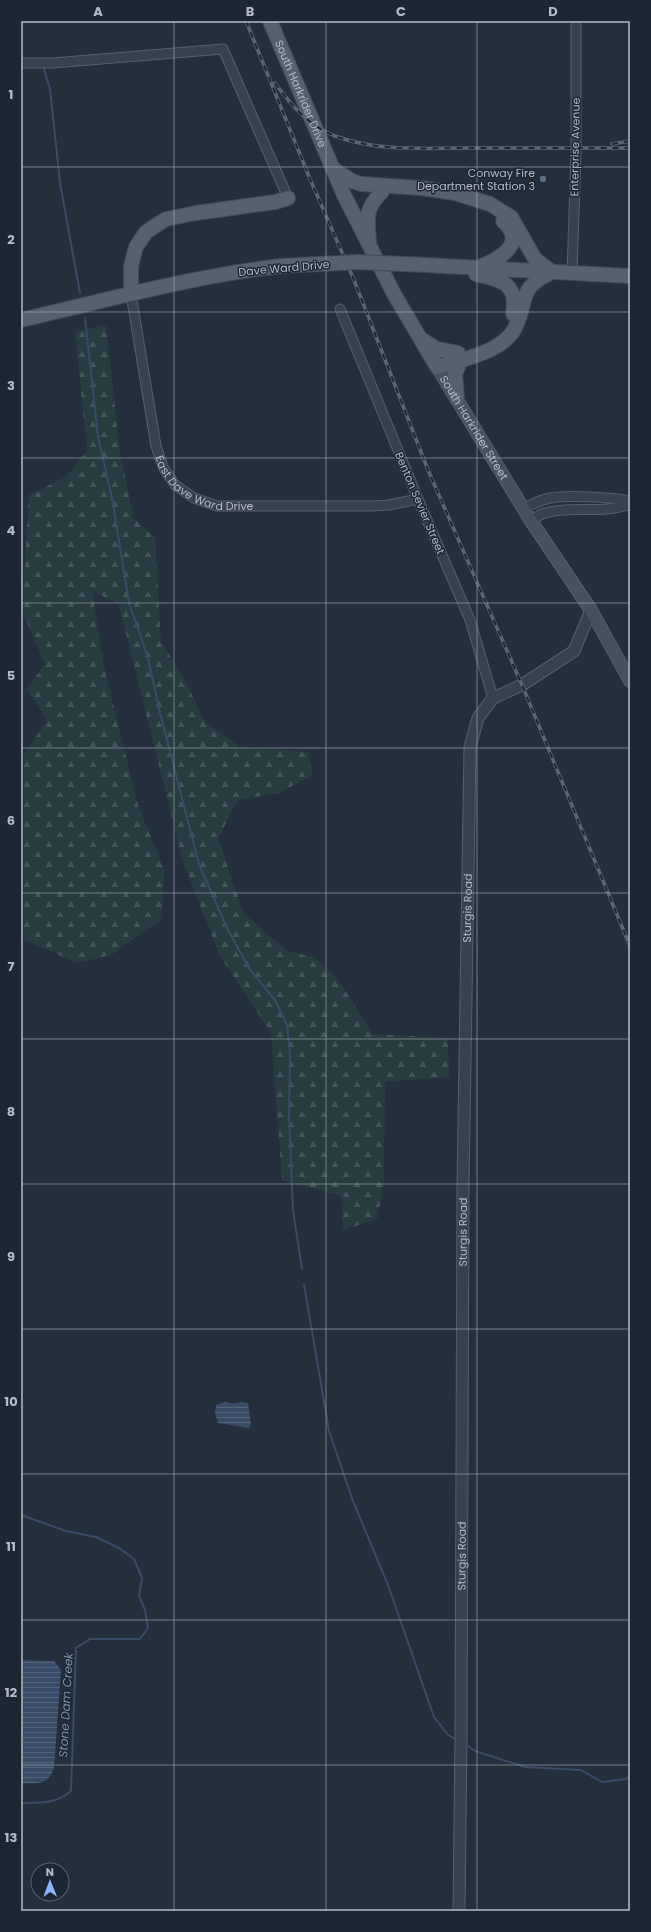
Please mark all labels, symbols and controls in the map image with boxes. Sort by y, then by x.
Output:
text: A [93,2,103,21]
text: B [246,2,255,21]
text: C [396,2,406,21]
text: D [548,2,558,21]
street label: South Harkrider Drive [271,38,331,150]
text: 1 [9,85,13,104]
street label: Enterprise Avenue [566,97,584,196]
place label: Conway Fire Department Station 3 [417,165,535,194]
marker: Conway Fire Department Station 3 [538,174,548,184]
text: 2 [7,230,15,249]
street label: Dave Ward Drive [238,256,330,280]
street label: South Harkrider Street [436,372,512,483]
text: 3 [7,376,15,395]
street label: Benton Sevier Street [391,449,449,557]
street label: East Dave Ward Drive [152,453,254,514]
text: 4 [7,521,16,540]
text: 5 [7,666,15,685]
text: 6 [7,811,15,830]
street label: Sturgis Road [459,873,476,943]
text: 7 [8,957,15,976]
text: 8 [7,1102,15,1121]
street label: Sturgis Road [455,1197,471,1267]
text: 9 [7,1247,15,1266]
text: 10 [4,1392,18,1411]
street label: Sturgis Road [454,1521,470,1591]
text: 11 [6,1537,16,1556]
water label: Stone Dam Creek [54,1651,77,1758]
text: 12 [5,1683,18,1702]
text: 13 [5,1828,18,1847]
north arrow [30,1862,70,1902]
text: N [46,1864,54,1880]

